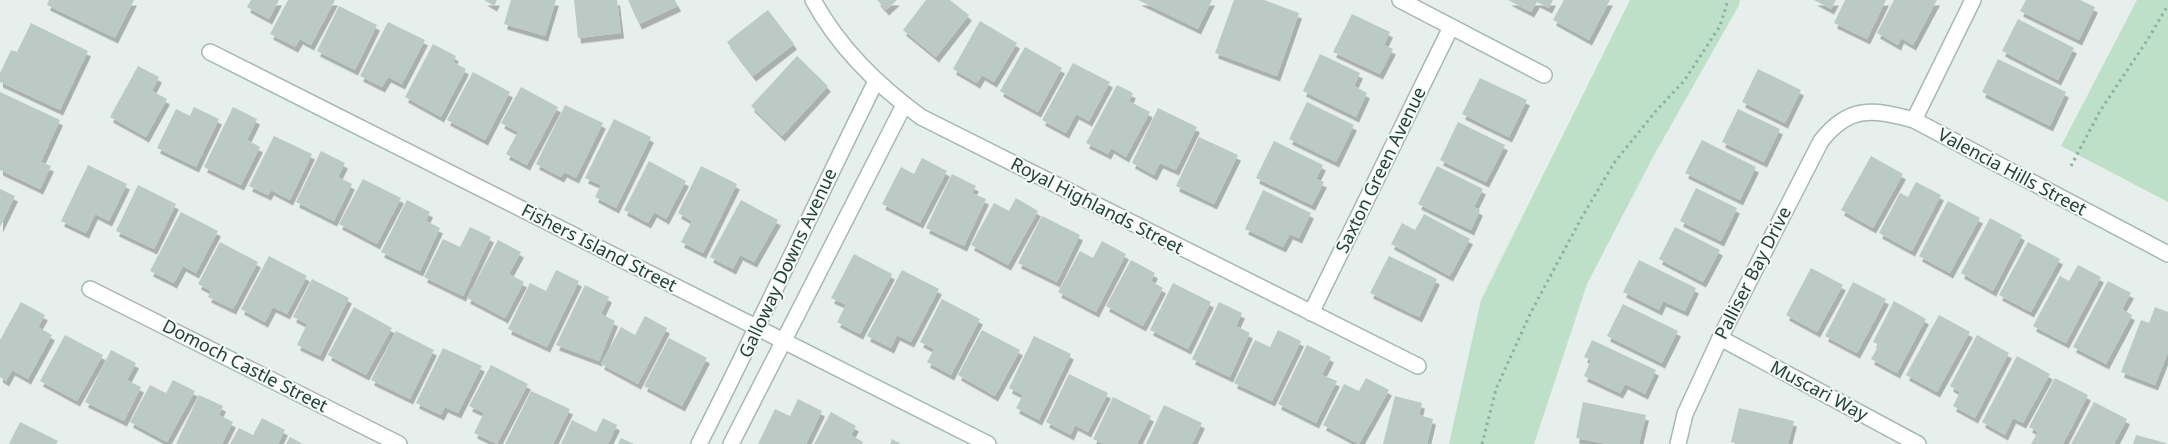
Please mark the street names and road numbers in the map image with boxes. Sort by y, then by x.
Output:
street label: Saxton Green Avenue [1329,82,1431,257]
street label: Valencia Hills Street [1934,122,2092,221]
street label: Royal Highlands Street [1007,151,1188,259]
street label: Galloway Downs Avenue [733,164,842,361]
street label: Fishers Island Street [518,198,682,297]
street label: Palliser Bay Drive [1708,202,1796,343]
street label: Domoch Castle Street [159,313,333,417]
street label: Muscari Way [1766,354,1873,426]

